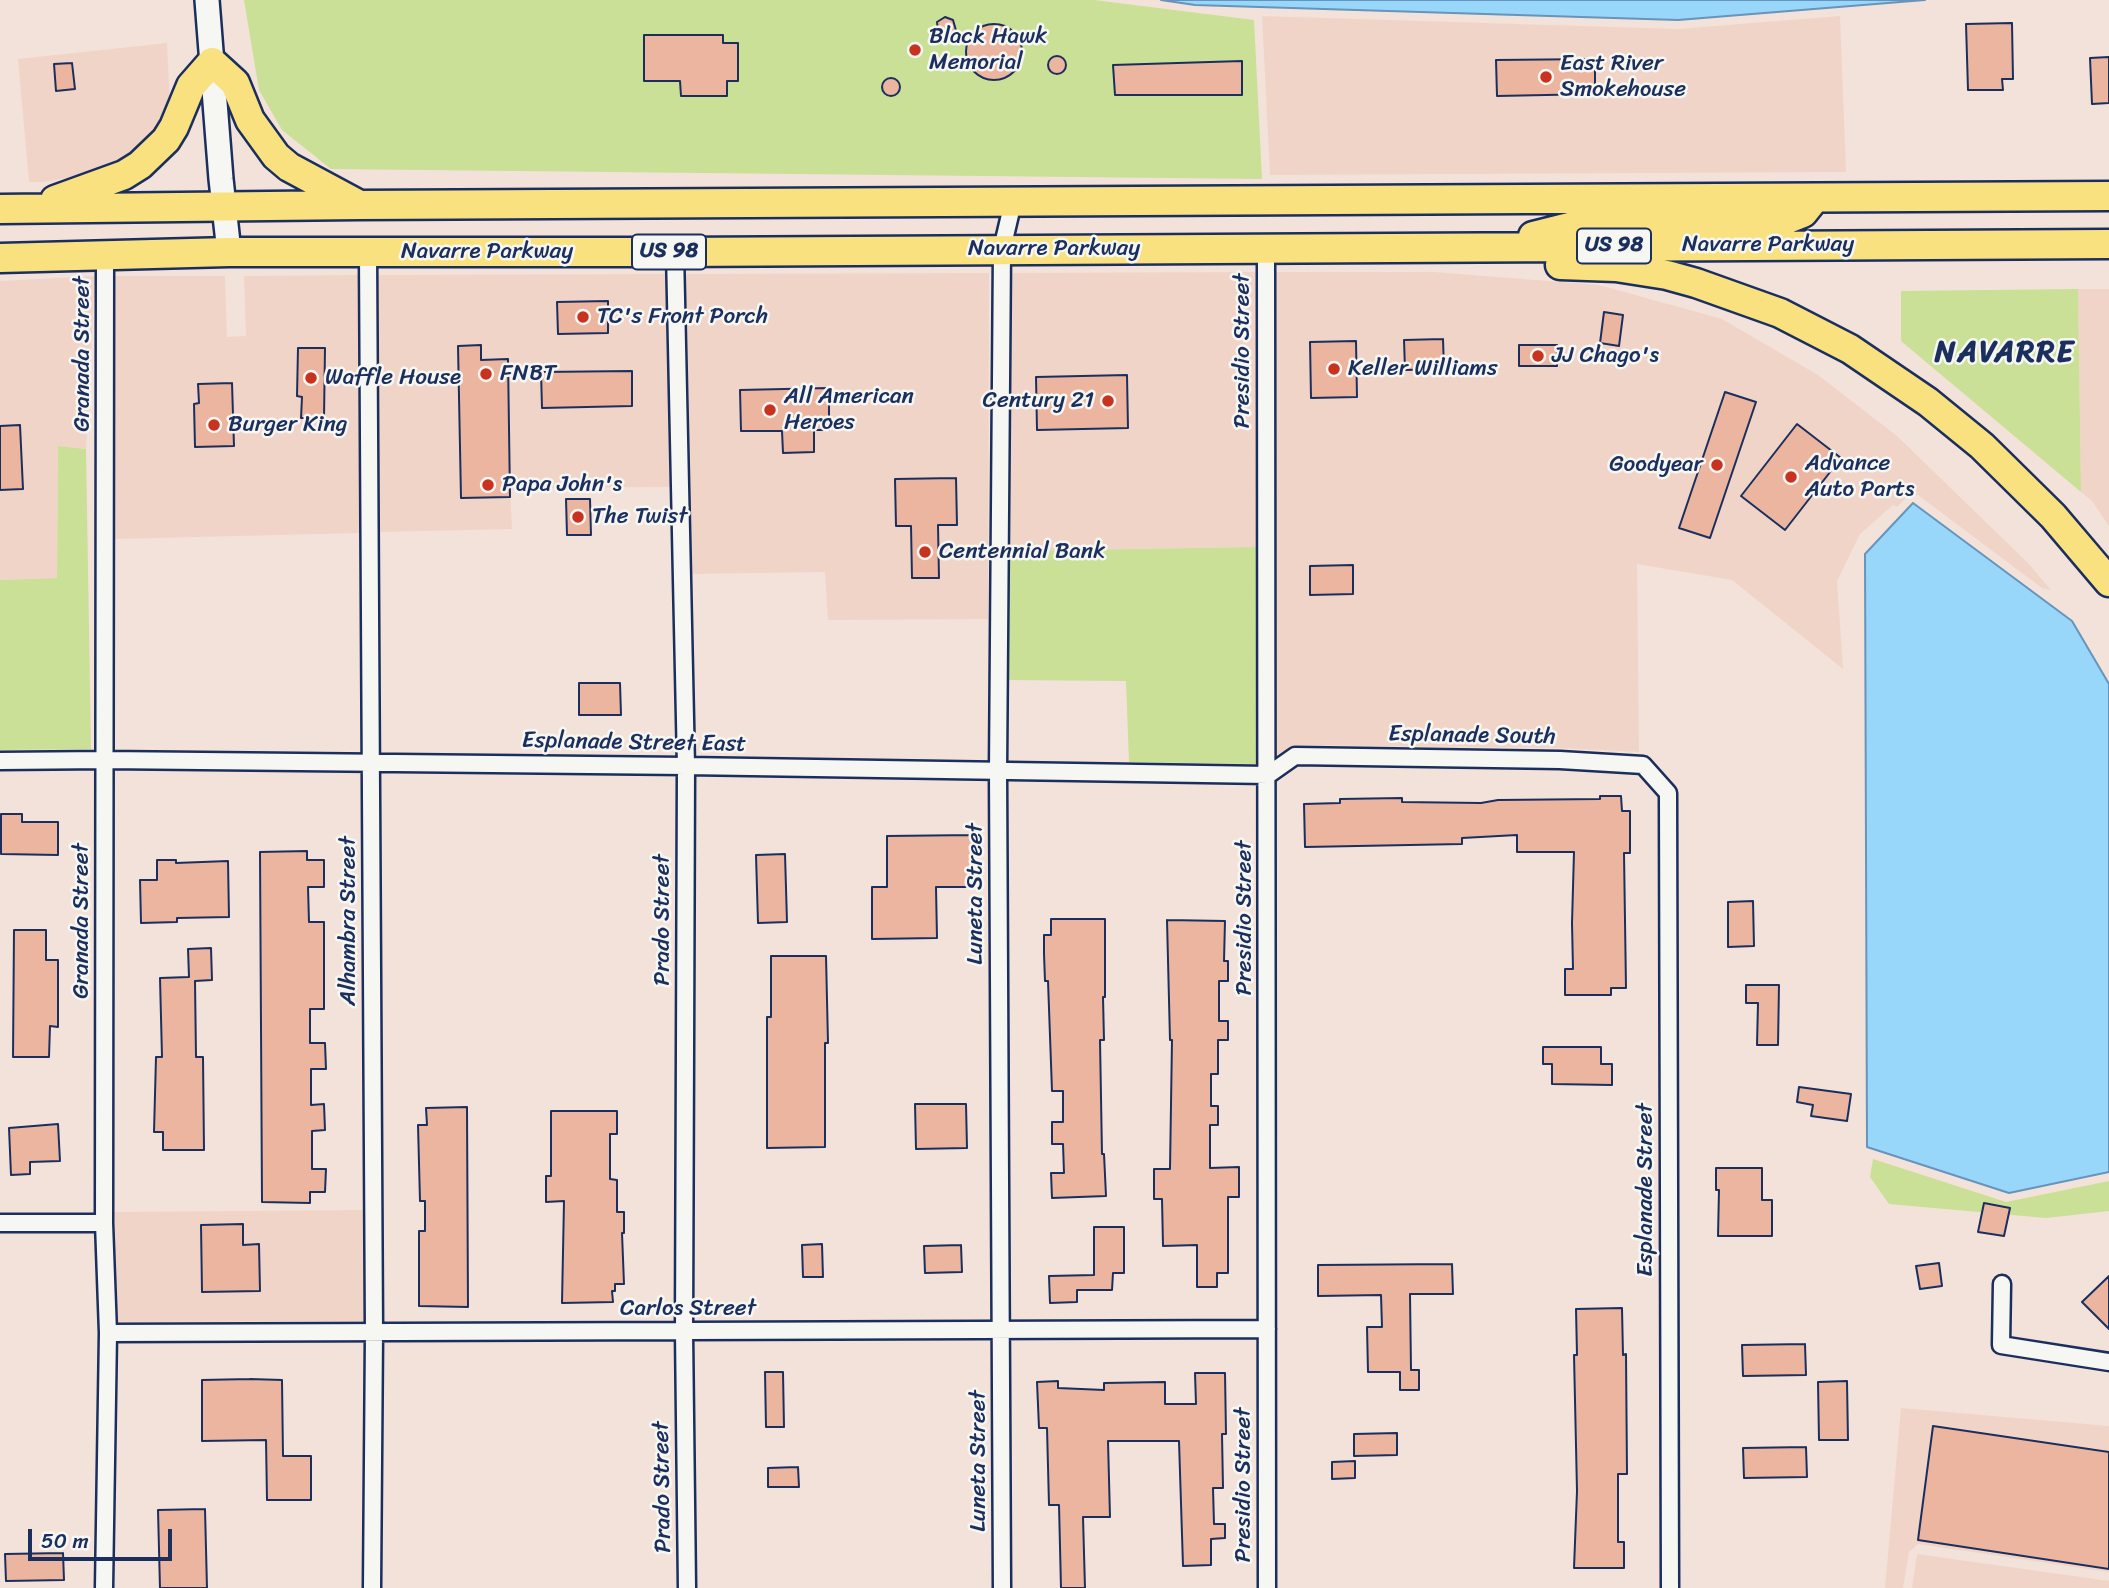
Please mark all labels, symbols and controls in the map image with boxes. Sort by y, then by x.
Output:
place label: Black Hawk Memorial [929,23,1047,77]
marker: Black Hawk Memorial [907,42,923,58]
place label: East River Smokehouse [1560,50,1686,104]
marker: East River Smokehouse [1538,69,1554,85]
road number: US 98 [1577,229,1651,264]
street label: Navarre Parkway [1682,231,1854,259]
road number: US 98 [632,234,706,270]
street label: Navarre Parkway [968,235,1140,263]
street label: Navarre Parkway [401,238,573,266]
street label: Presidio Street [1229,273,1257,429]
street label: Granada Street [69,276,97,432]
place label: TC's Front Porch [597,303,768,331]
marker: TC's Front Porch [575,309,591,325]
district label: NAVARRE [1934,335,2076,371]
place label: JJ Chago's [1552,342,1659,370]
marker: JJ Chago's [1530,348,1546,364]
place label: Keller Williams [1348,355,1497,383]
place label: FNBT [500,360,556,388]
marker: Keller Williams [1326,361,1342,377]
place label: Waffle House [325,364,461,392]
marker: FNBT [478,366,494,382]
marker: Waffle House [303,370,319,386]
place label: All American Heroes [784,383,914,437]
place label: Century 21 [983,387,1094,415]
marker: Century 21 [1100,393,1116,409]
marker: All American Heroes [762,402,778,418]
place label: Burger King [228,411,347,439]
marker: Burger King [206,417,222,433]
place label: Advance Auto Parts [1805,450,1915,504]
place label: Goodyear [1609,451,1703,479]
marker: Goodyear [1709,457,1725,473]
marker: Advance Auto Parts [1783,469,1799,485]
place label: Papa John's [502,471,622,499]
marker: Papa John's [480,477,496,493]
place label: The Twist [592,503,687,531]
marker: The Twist [570,509,586,525]
place label: Centennial Bank [939,538,1105,566]
marker: Centennial Bank [917,544,933,560]
street label: Esplanade South [1388,721,1556,751]
street label: Esplanade Street East [522,727,746,759]
street label: Luneta Street [962,823,990,965]
street label: Alhambra Street [335,836,363,1006]
street label: Presidio Street [1231,840,1259,996]
street label: Granada Street [68,843,96,999]
street label: Prado Street [649,854,677,986]
street label: Esplanade Street [1632,1103,1660,1277]
street label: Carlos Street [620,1295,756,1323]
street label: Luneta Street [965,1390,993,1532]
street label: Presidio Street [1230,1407,1258,1563]
street label: Prado Street [648,1421,678,1553]
scale bar [32,1514,175,1558]
text: 50 m [41,1522,89,1560]

